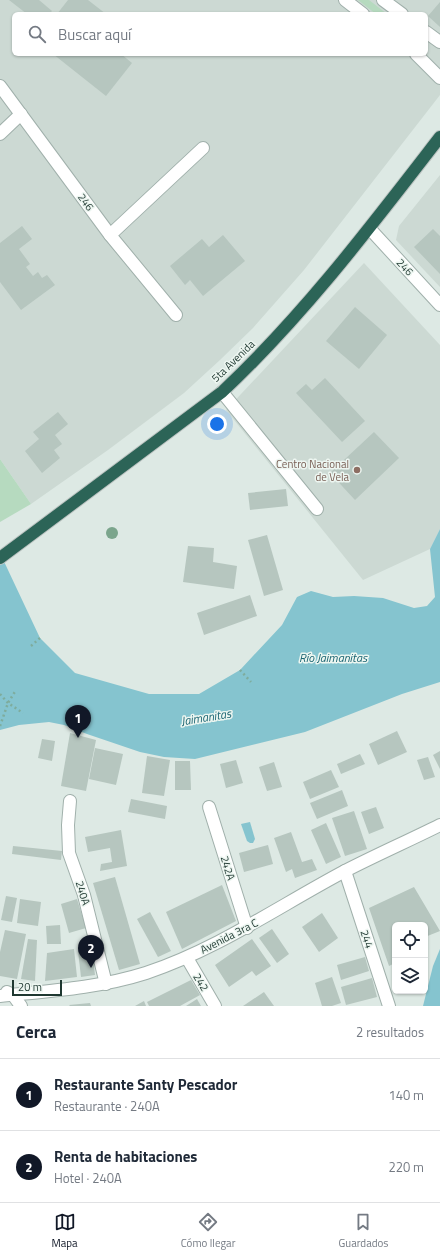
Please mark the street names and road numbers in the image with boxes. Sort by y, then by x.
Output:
street label: 246 [74,190,98,214]
street label: 246 [393,255,417,279]
street label: 5ta Avenida [208,336,259,386]
street label: 242A [217,854,239,883]
street label: 240A [72,879,94,908]
street label: Avenida 3ra C [197,915,261,957]
street label: 244 [357,928,377,950]
street label: 242 [189,970,213,994]

